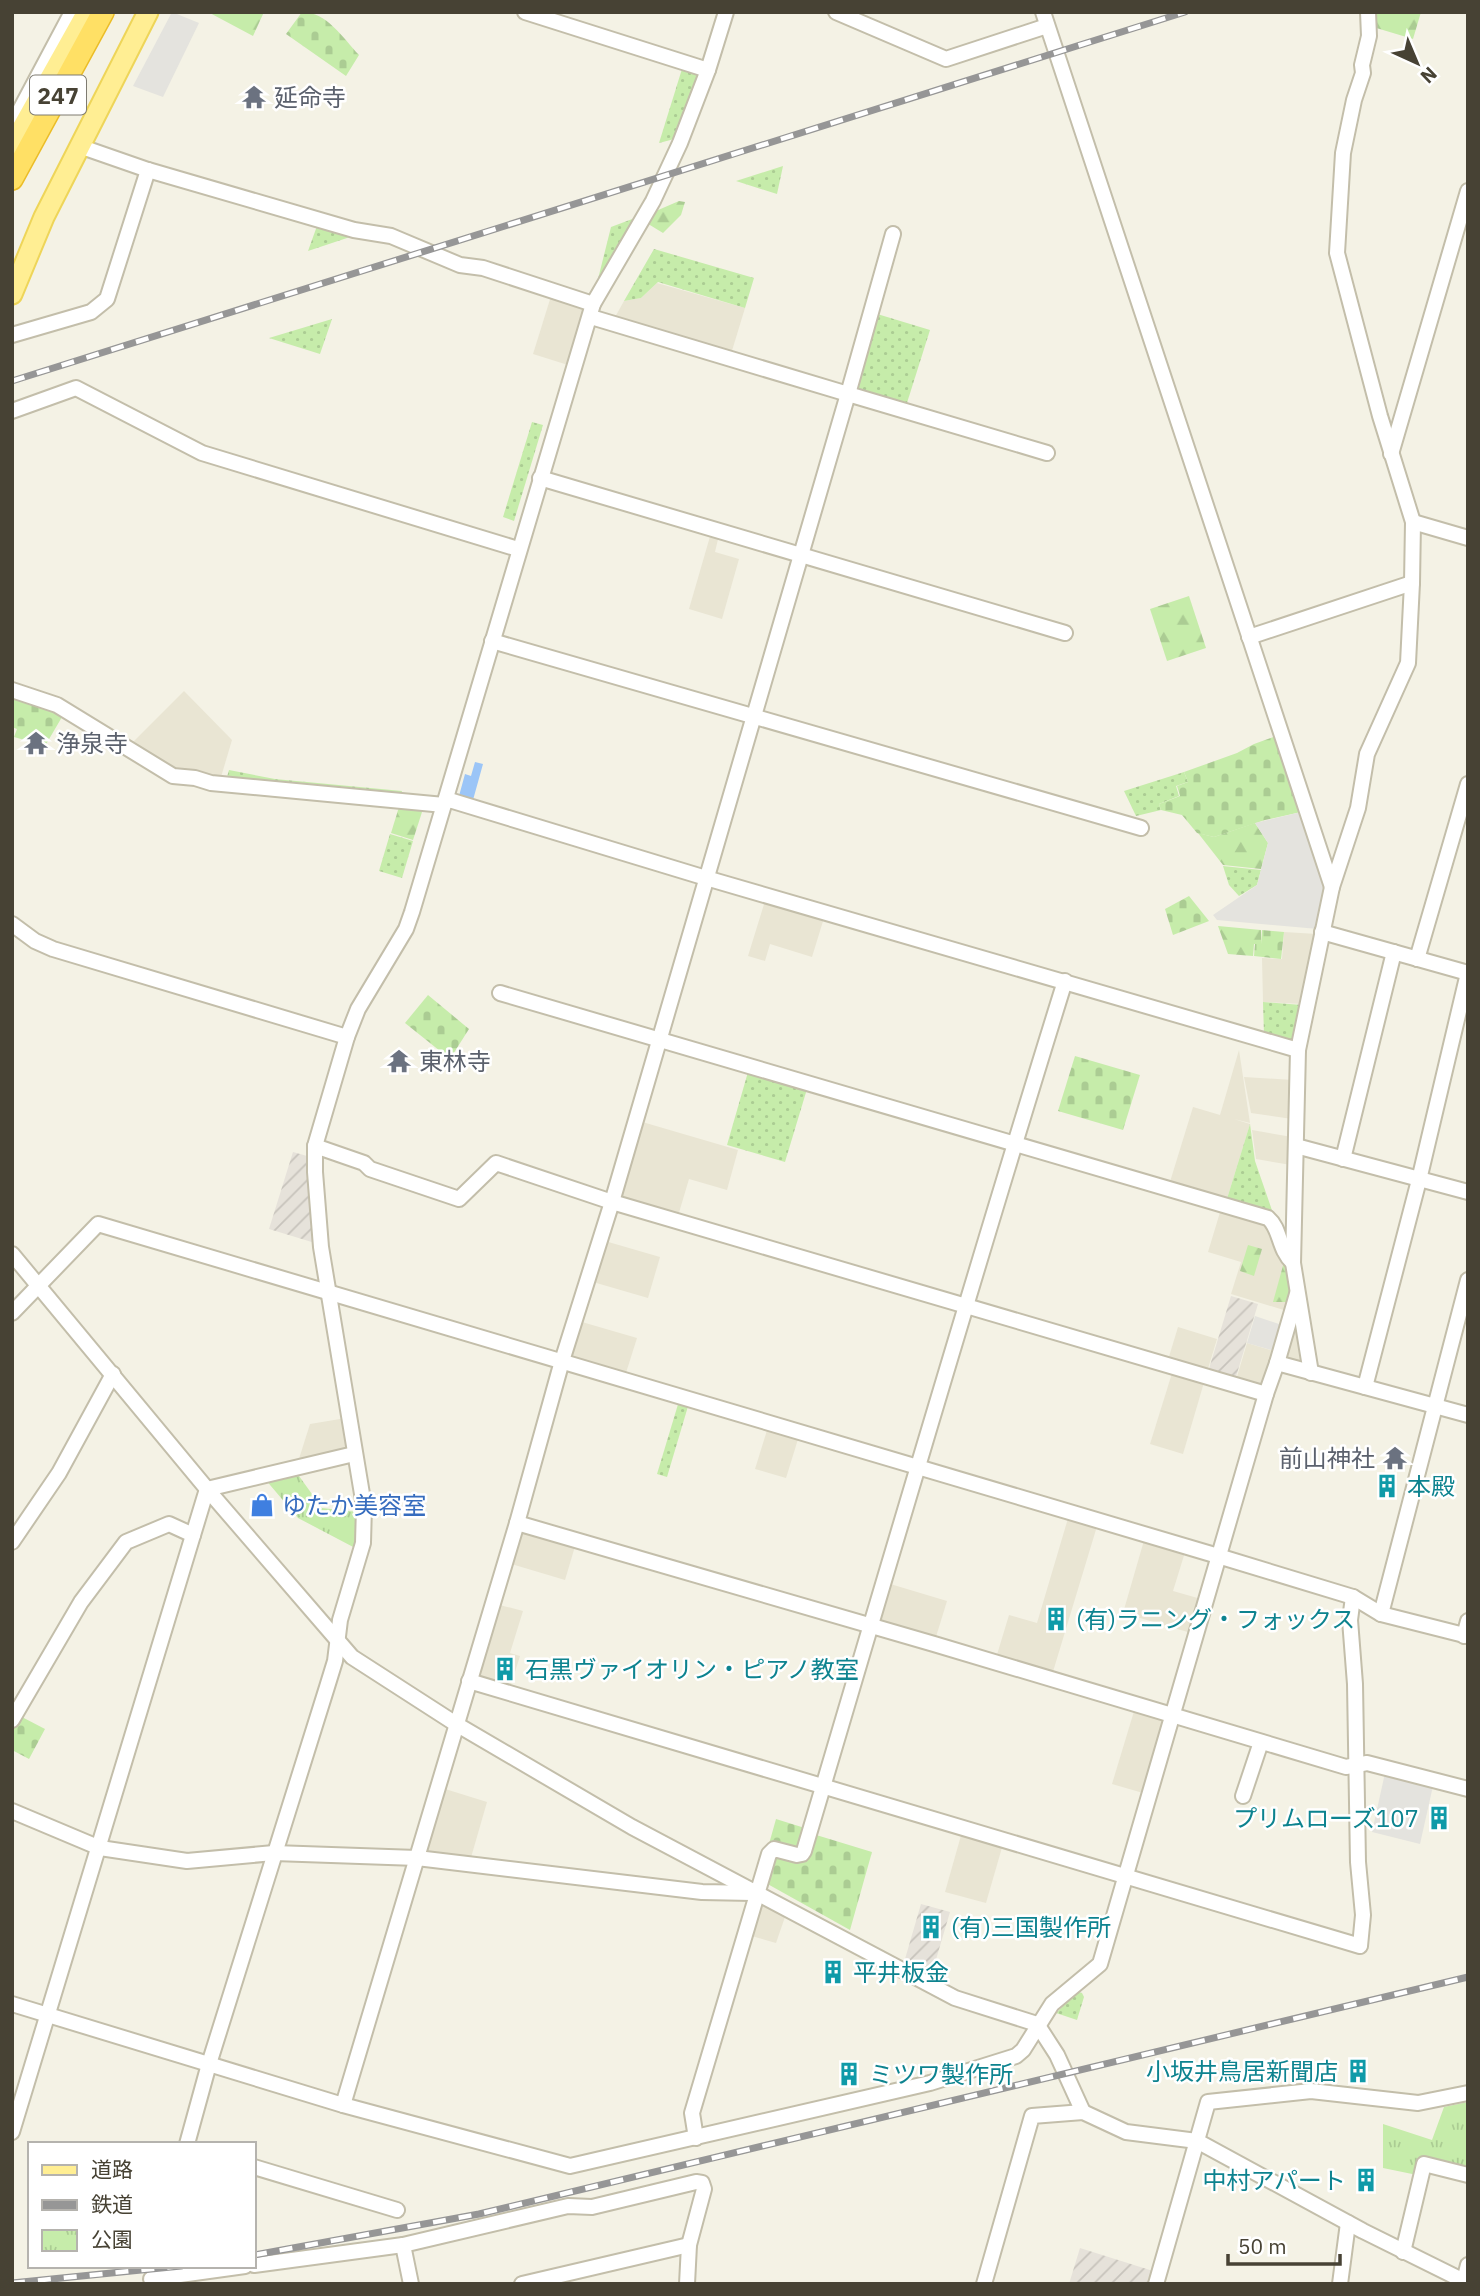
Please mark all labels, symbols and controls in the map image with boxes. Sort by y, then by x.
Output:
north arrow [1382,28,1452,98]
text: N [1416,62,1442,89]
road number: 247 [30,76,86,114]
place label: 延命寺 [274,81,346,113]
temple icon: 延命寺 [240,83,268,111]
place label: 浄泉寺 [56,727,128,759]
temple icon: 浄泉寺 [22,729,50,757]
place label: 東林寺 [419,1045,491,1077]
temple icon: 東林寺 [385,1047,413,1075]
place label: 前山神社 [1279,1442,1375,1474]
temple icon: 前山神社 [1381,1444,1409,1472]
place label: 本殿 [1407,1470,1455,1502]
building icon: 本殿 [1373,1472,1401,1500]
place label: ゆたか美容室 [282,1489,426,1521]
shop icon: ゆたか美容室 [248,1491,276,1519]
place label: (有)ラニング・フォックス [1076,1603,1355,1635]
building icon: (有)ラニング・フォックス [1042,1605,1070,1633]
place label: 石黒ヴァイオリン・ピアノ教室 [525,1653,859,1685]
building icon: 石黒ヴァイオリン・ピアノ教室 [491,1655,519,1683]
place label: プリムローズ107 [1233,1802,1419,1834]
building icon: プリムローズ107 [1425,1804,1453,1832]
place label: (有)三国製作所 [951,1911,1111,1943]
building icon: (有)三国製作所 [917,1913,945,1941]
place label: 平井板金 [853,1956,949,1988]
building icon: 平井板金 [819,1958,847,1986]
place label: 小坂井鳥居新聞店 [1146,2055,1338,2087]
building icon: 小坂井鳥居新聞店 [1344,2057,1372,2085]
place label: ミツワ製作所 [869,2058,1013,2090]
building icon: ミツワ製作所 [835,2060,863,2088]
legend [28,2142,256,2268]
text: 道路 [91,2155,133,2183]
place label: 中村アパート [1202,2164,1346,2196]
building icon: 中村アパート [1352,2166,1380,2194]
text: 鉄道 [91,2190,133,2218]
scale bar [1228,2222,1340,2266]
text: 公園 [91,2225,133,2253]
text: 50 m [1238,2232,1287,2260]

